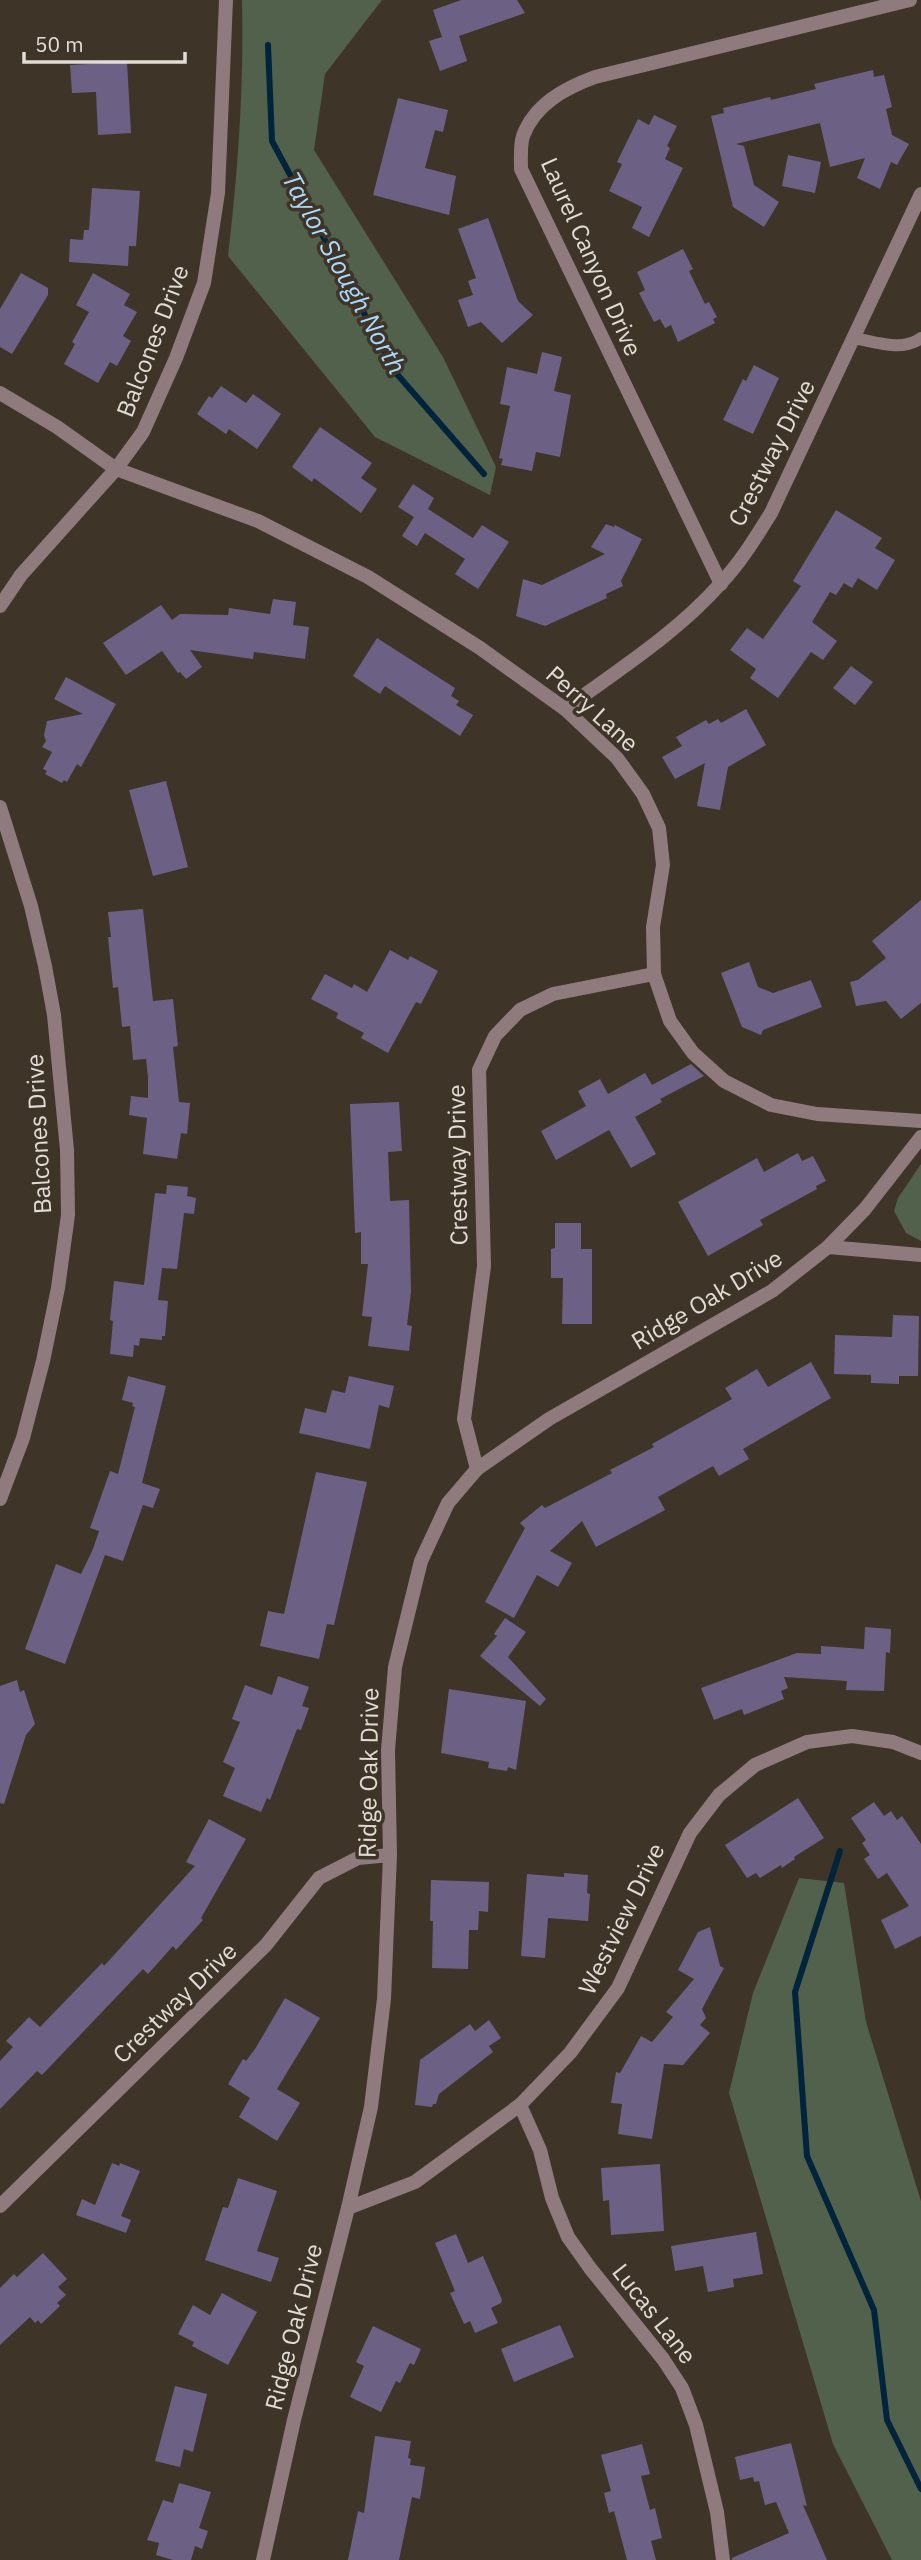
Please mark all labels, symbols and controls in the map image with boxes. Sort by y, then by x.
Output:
scale bar [24,21,186,65]
text: 50 m [35,30,84,58]
street label: Laurel Canyon Drive [534,152,650,361]
water label: Taylor Slough North [275,165,415,380]
street label: Balcones Drive [108,260,196,421]
street label: Crestway Drive [720,374,822,532]
street label: Perry Lane [539,658,646,758]
street label: Balcones Drive [18,1053,58,1215]
street label: Crestway Drive [440,1084,474,1246]
street label: Ridge Oak Drive [625,1242,788,1357]
street label: Ridge Oak Drive [351,1687,385,1858]
street label: Westview Drive [571,1837,672,2000]
street label: Crestway Drive [105,1935,243,2070]
street label: Ridge Oak Drive [257,2240,329,2413]
street label: Lucas Lane [605,2257,704,2370]

